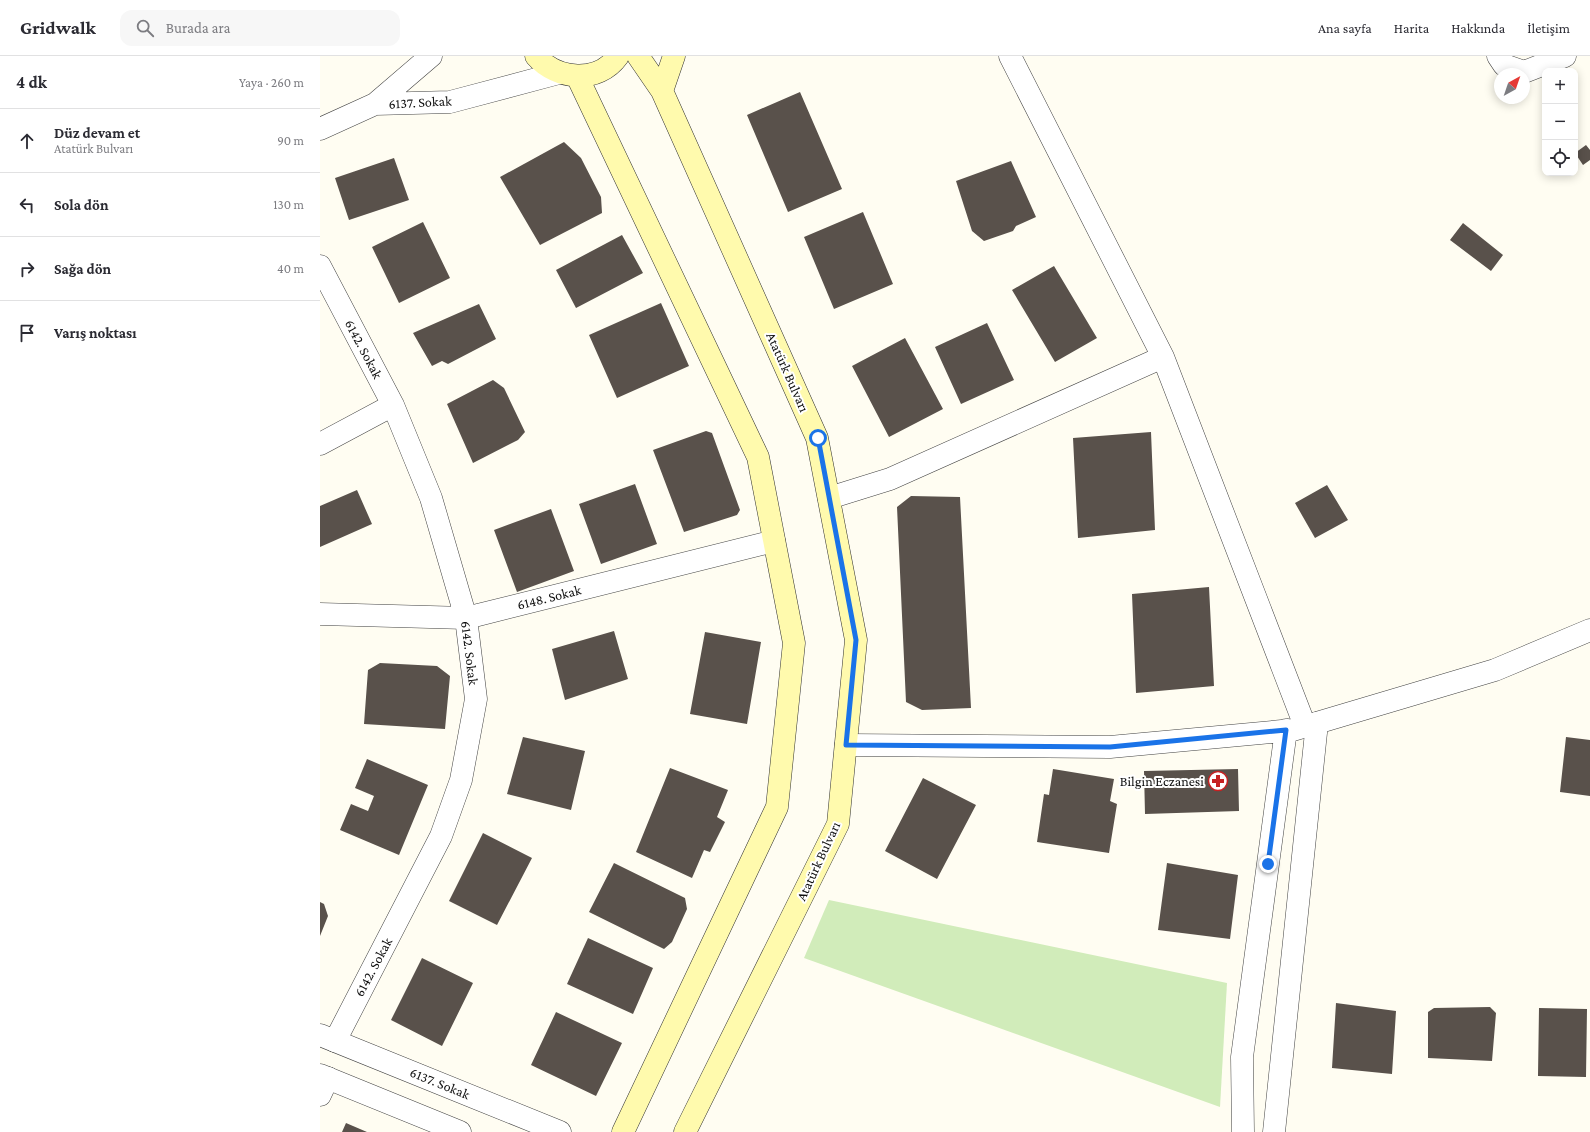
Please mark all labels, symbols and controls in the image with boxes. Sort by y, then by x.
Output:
search box [120,10,400,46]
text: Gridwalk [20,17,96,38]
icon: search [134,17,156,39]
text: Burada ara [166,20,230,36]
text: Ana sayfa [1318,20,1372,36]
text: Harita [1394,20,1429,36]
text: Hakkında [1451,20,1505,36]
text: İletişim [1527,20,1570,36]
north arrow [1494,68,1530,104]
map controls [1542,68,1578,176]
button: + [1542,68,1578,104]
text: 4 dk [16,73,47,92]
text: Yaya · 260 m [239,75,304,90]
street label: 6137. Sokak [388,92,452,112]
button: − [1542,104,1578,140]
text: Düz devam et [54,125,140,141]
icon: ahead [16,130,38,152]
text: 90 m [277,133,304,148]
button: locate [1542,140,1578,176]
text: Atatürk Bulvarı [54,141,133,156]
icon: left [16,194,38,216]
text: Sola dön [54,197,109,213]
text: 130 m [273,197,304,212]
icon: right [16,258,38,280]
text: Sağa dön [54,261,111,277]
text: 40 m [277,261,304,276]
street label: 6142. Sokak [342,317,386,382]
icon: arrive [16,322,38,344]
text: Varış noktası [54,325,137,341]
street label: Atatürk Bulvarı [763,330,813,415]
route start [809,429,827,447]
street label: 6148. Sokak [515,581,583,613]
street label: 6142. Sokak [458,620,482,686]
pharmacy icon: Bilgin Eczanesi [1207,770,1229,792]
place label: Bilgin Eczanesi [1120,773,1204,789]
street label: Atatürk Bulvarı [793,819,843,903]
route end [1259,855,1277,873]
street label: 6142. Sokak [351,934,395,999]
street label: 6137. Sokak [408,1064,473,1102]

